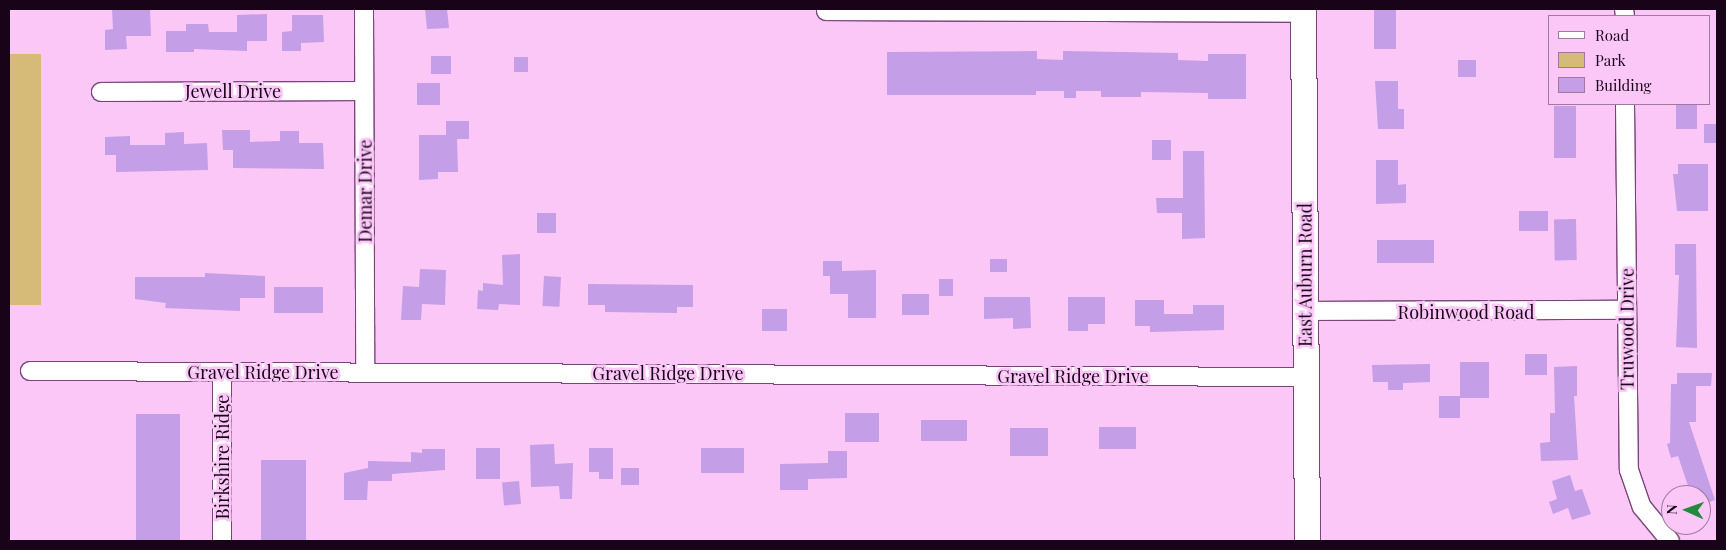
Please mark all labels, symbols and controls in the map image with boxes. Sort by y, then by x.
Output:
legend [1548,15,1711,105]
text: Road [1595,25,1629,45]
text: Park [1595,50,1626,70]
text: Building [1595,75,1651,95]
street label: Jewell Drive [185,80,281,102]
street label: Demar Drive [354,139,376,243]
street label: East Auburn Road [1294,203,1316,347]
street label: Truwood Drive [1616,268,1638,390]
street label: Robinwood Road [1398,301,1534,323]
street label: Gravel Ridge Drive [187,361,339,383]
street label: Gravel Ridge Drive [592,362,744,384]
street label: Gravel Ridge Drive [997,365,1149,387]
street label: Birkshire Ridge [211,395,233,519]
north arrow [1661,485,1711,535]
text: N [1662,504,1681,515]

